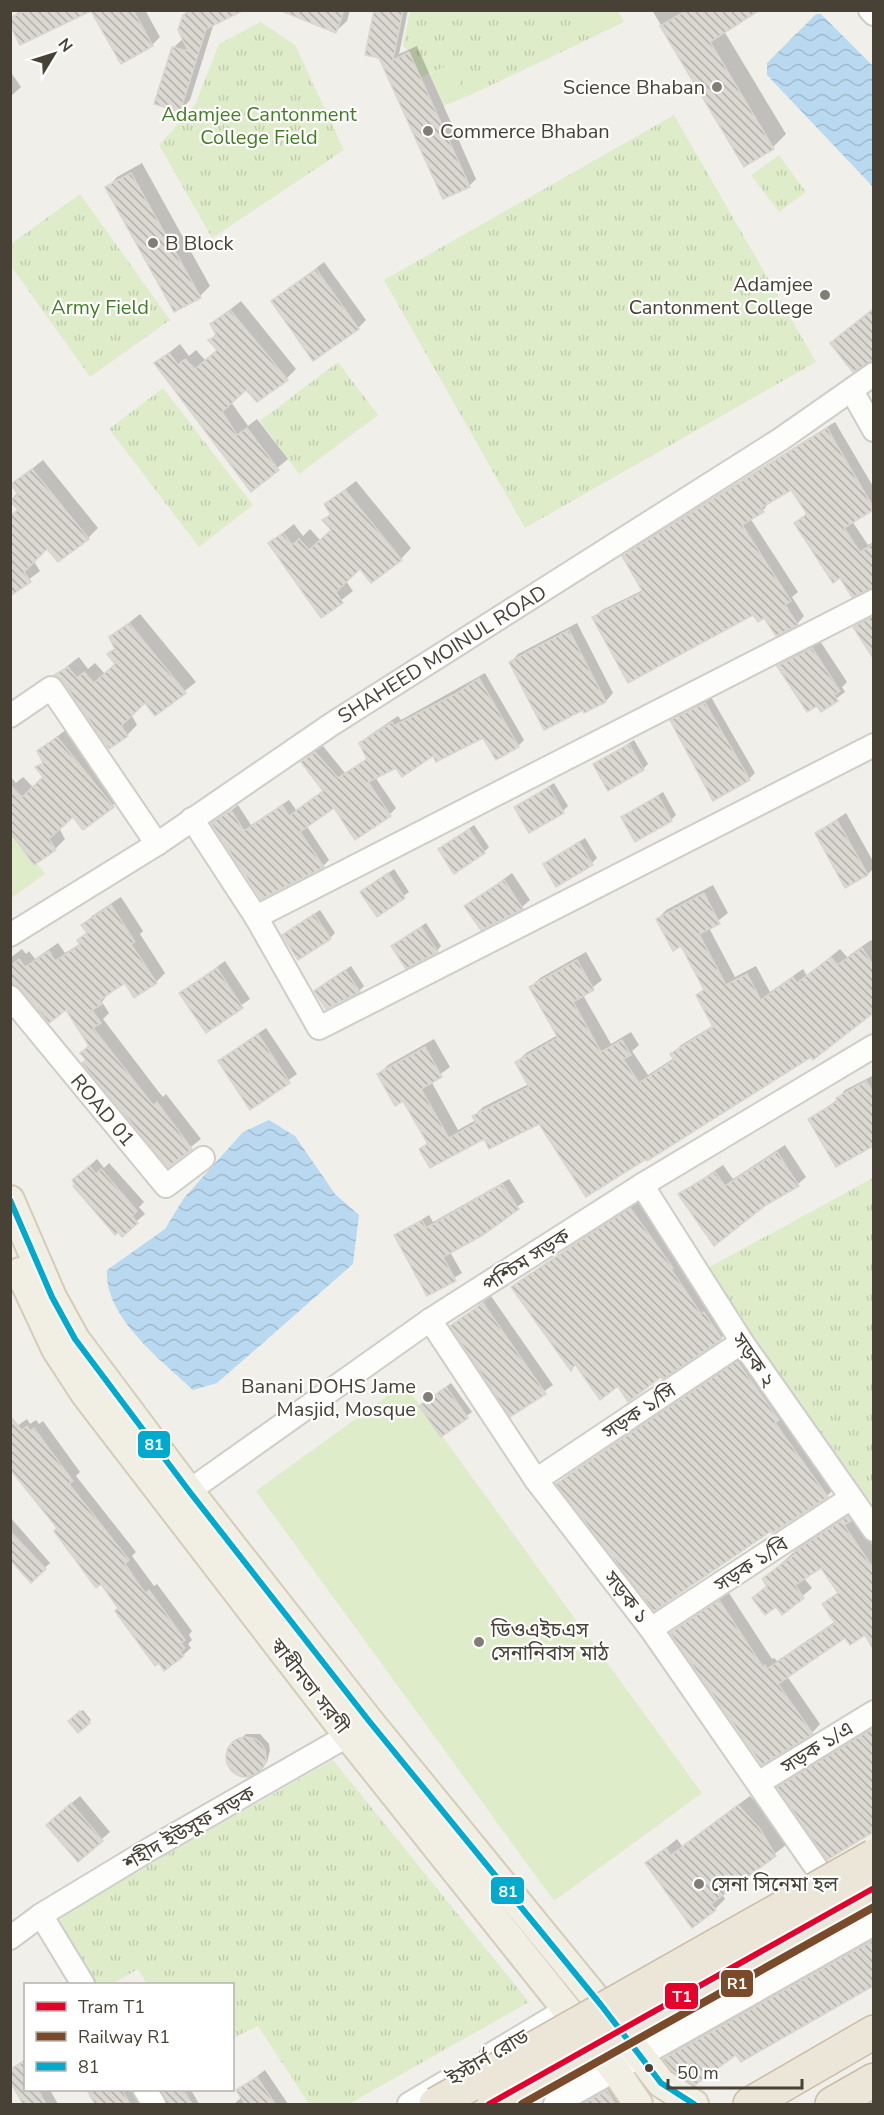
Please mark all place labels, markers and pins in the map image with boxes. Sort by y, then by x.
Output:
place label: Science Bhaban [563,74,705,101]
marker: Science Bhaban [710,80,724,94]
place label: Commerce Bhaban [440,118,610,145]
marker: Commerce Bhaban [421,124,435,138]
place label: B Block [165,230,234,257]
marker: B Block [146,236,160,250]
place label: Adamjee Cantonment College [629,271,813,321]
marker: Adamjee Cantonment College [818,288,832,302]
place label: Banani DOHS Jame Masjid, Mosque [241,1373,416,1423]
marker: Banani DOHS Jame Masjid, Mosque [421,1390,435,1404]
place label: ডিওএইচএস সেনানিবাস মাঠ [490,1617,610,1667]
marker: ডিওএইচএস সেনানিবাস মাঠ [472,1635,486,1649]
place label: সেনা সিনেমা হল [711,1871,839,1898]
marker: সেনা সিনেমা হল [692,1877,706,1891]
unlabelled marker [643,2062,655,2074]

